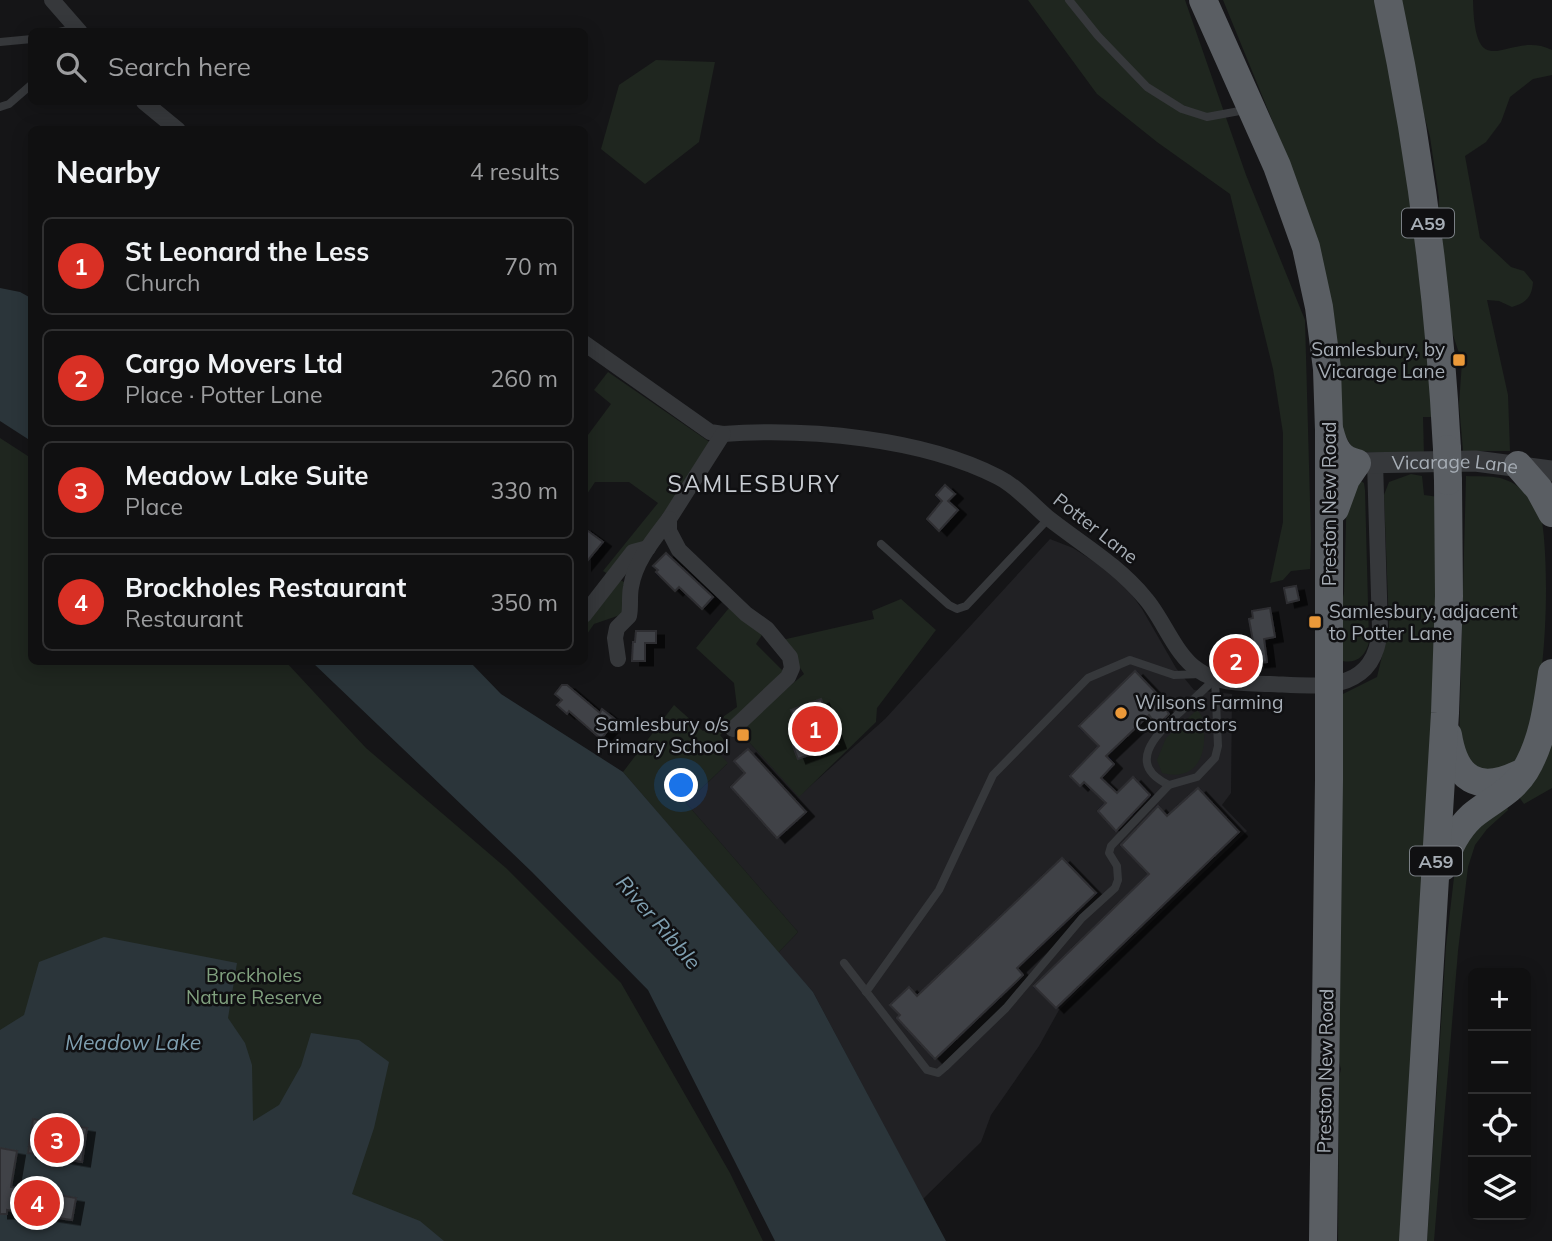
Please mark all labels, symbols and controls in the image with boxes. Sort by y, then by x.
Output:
search box [28,28,588,105]
icon: search [52,48,90,86]
text: Search here [108,50,251,83]
text: Nearby [56,153,160,191]
text: 4 results [470,157,560,186]
road number: A59 [1402,208,1454,238]
text: St Leonard the Less [125,235,369,268]
text: 1 [74,252,88,281]
text: 70 m [504,252,558,281]
text: Church [125,268,201,297]
place label: Samlesbury, by Vicarage Lane [1311,337,1445,383]
text: Cargo Movers Ltd [125,347,343,380]
marker: Samlesbury, by Vicarage Lane [1451,352,1467,368]
text: 2 [74,364,88,393]
text: 260 m [490,364,558,393]
text: Place · Potter Lane [125,380,323,409]
street label: Preston New Road [1317,422,1341,586]
street label: Vicarage Lane [1391,449,1520,478]
text: Meadow Lake Suite [125,459,369,492]
district label: SAMLESBURY [667,469,841,498]
text: 3 [74,476,88,505]
text: 330 m [490,476,558,505]
street label: Potter Lane [1049,487,1143,569]
text: Place [125,492,183,521]
text: Brockholes Restaurant [125,571,406,604]
text: 4 [74,588,88,617]
text: 350 m [490,588,558,617]
place label: Samlesbury, adjacent to Potter Lane [1329,599,1518,645]
text: Restaurant [125,604,243,633]
marker: Samlesbury, adjacent to Potter Lane [1307,614,1323,630]
pin: 2 [1213,635,1259,687]
place label: Wilsons Farming Contractors [1135,690,1283,736]
pin: 1 [792,703,838,755]
marker: Wilsons Farming Contractors [1113,705,1129,721]
place label: Samlesbury o/s Primary School [595,712,729,758]
marker: Samlesbury o/s Primary School [735,727,751,743]
your location [664,768,698,802]
road number: A59 [1410,846,1462,876]
water label: River Ribble [611,870,707,974]
park label: Brockholes Nature Reserve [186,963,322,1009]
map controls [1468,968,1531,1220]
button: + [1468,968,1531,1031]
street label: Preston New Road [1312,989,1338,1153]
water label: Meadow Lake [65,1029,201,1055]
button: − [1468,1031,1531,1094]
button: locate [1468,1094,1531,1157]
pin: 3 [34,1114,80,1166]
button: layers [1468,1157,1531,1220]
pin: 4 [14,1177,60,1229]

